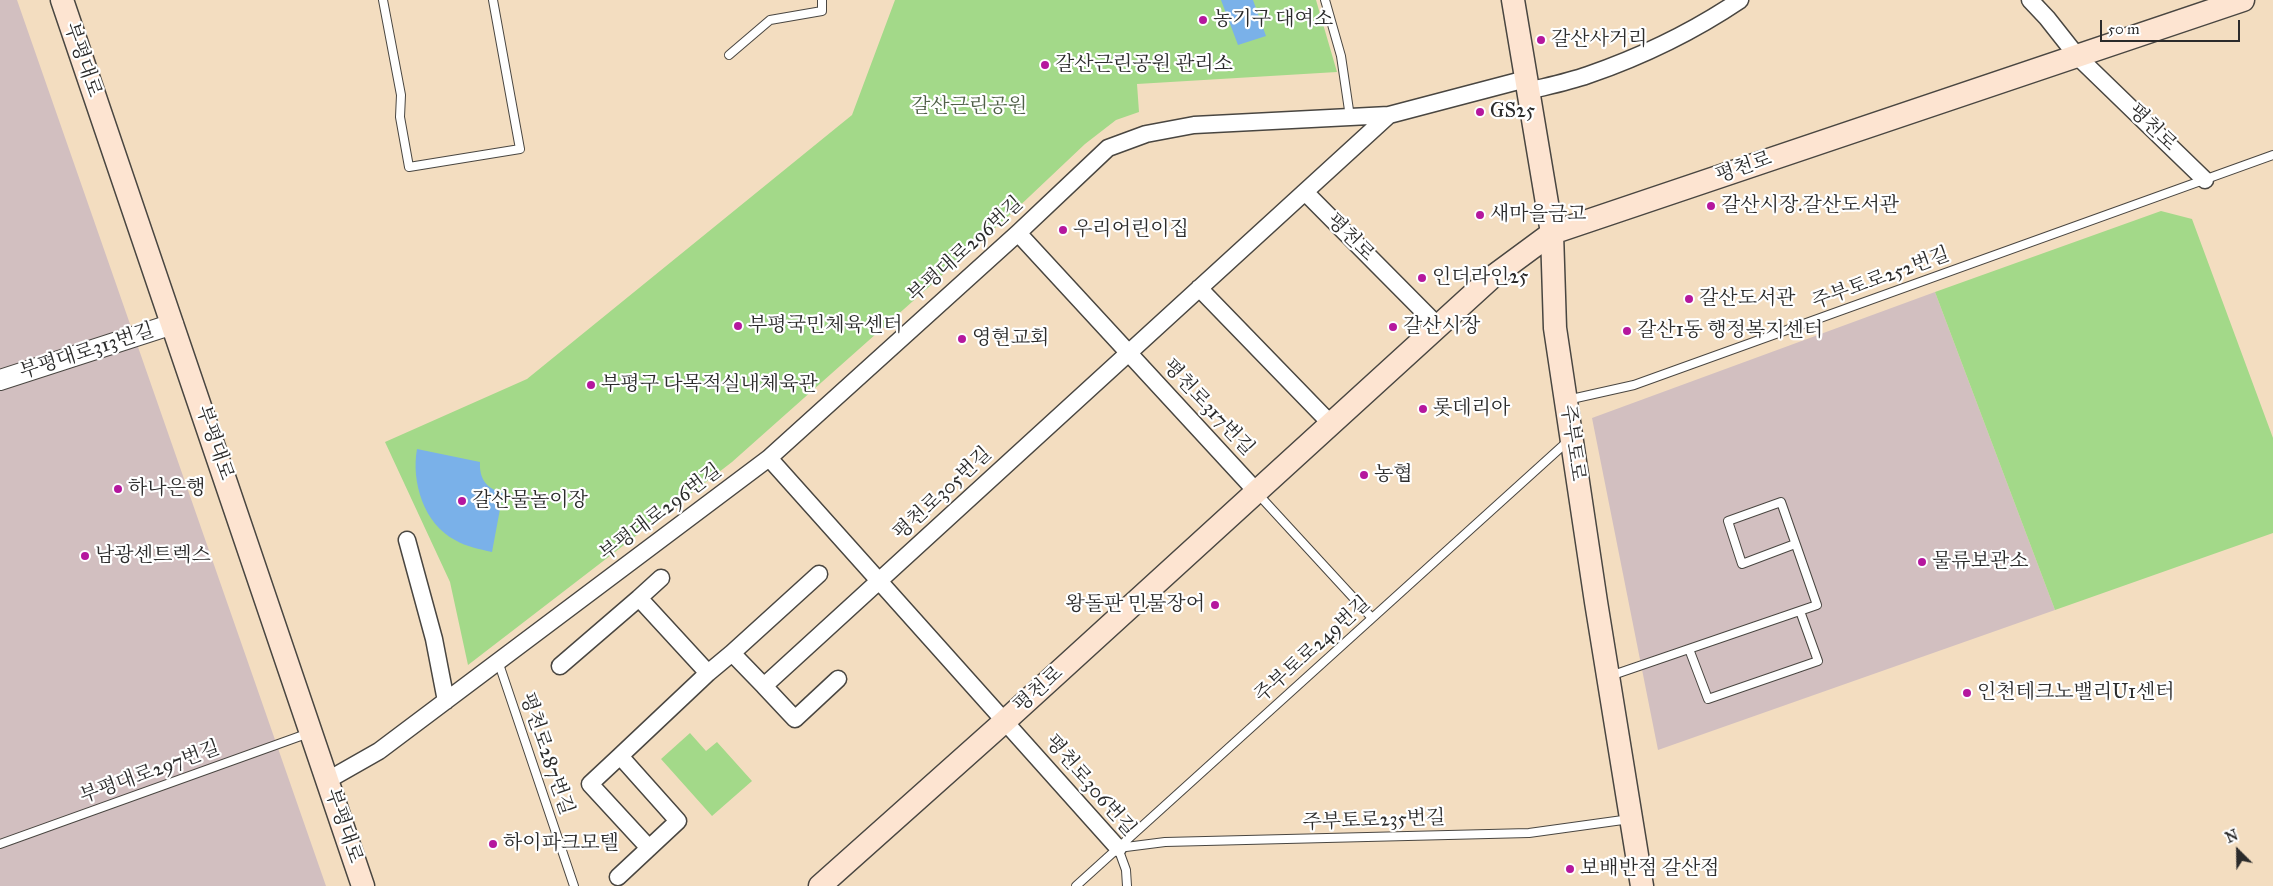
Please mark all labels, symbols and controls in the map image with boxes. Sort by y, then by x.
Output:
place label: 농기구 대여소 [1213,8,1333,32]
scale bar [2103,10,2243,42]
marker: 농기구 대여소 [1197,14,1209,26]
street label: 부평대로 [58,20,106,100]
text: 50 m [2108,20,2140,38]
place label: 갈산사거리 [1551,28,1648,52]
marker: 갈산사거리 [1535,34,1547,46]
place label: 갈산근린공원 관리소 [1055,53,1233,77]
marker: 갈산근린공원 관리소 [1039,59,1051,71]
park label: 갈산근린공원 [911,95,1027,119]
street label: 평천로 [2123,99,2181,157]
place label: GS25 [1490,100,1535,124]
marker: GS25 [1474,106,1486,118]
street label: 평천로 [1713,147,1775,189]
street label: 부평대로296번길 [903,192,1029,308]
place label: 갈산시장.갈산도서관 [1721,194,1899,218]
marker: 갈산시장.갈산도서관 [1705,200,1717,212]
place label: 새마을금고 [1490,203,1587,227]
street label: 평천로 [1321,209,1379,267]
marker: 새마을금고 [1474,209,1486,221]
place label: 우리어린이집 [1073,218,1189,242]
marker: 우리어린이집 [1057,224,1069,236]
street label: 주부토로252번길 [1809,243,1953,315]
place label: 인더라인25 [1432,266,1528,290]
marker: 인더라인25 [1416,272,1428,284]
place label: 갈산도서관 [1699,287,1796,311]
marker: 갈산도서관 [1683,293,1695,305]
place label: 부평국민체육센터 [748,314,903,338]
place label: 갈산시장 [1403,315,1480,339]
street label: 부평대로313번길 [17,319,157,385]
place label: 갈산1동 행정복지센터 [1637,319,1823,343]
marker: 부평국민체육센터 [732,320,744,332]
marker: 갈산시장 [1387,321,1399,333]
marker: 갈산1동 행정복지센터 [1621,325,1633,337]
place label: 영현교회 [972,327,1049,351]
marker: 영현교회 [956,333,968,345]
street label: 평천로317번길 [1157,355,1259,461]
place label: 부평구 다목적실내체육관 [601,373,818,397]
marker: 부평구 다목적실내체육관 [585,379,597,391]
place label: 롯데리아 [1433,397,1510,421]
street label: 부평대로 [190,403,238,483]
marker: 롯데리아 [1417,403,1429,415]
street label: 주부토로 [1555,403,1589,483]
street label: 평천로305번길 [889,442,997,546]
street label: 부평대로296번길 [595,459,727,567]
place label: 농협 [1374,463,1413,487]
marker: 농협 [1358,469,1370,481]
place label: 하나은행 [128,477,205,501]
marker: 하나은행 [112,483,124,495]
place label: 갈산물놀이장 [472,489,588,513]
marker: 갈산물놀이장 [456,495,468,507]
place label: 남광센트렉스 [95,544,211,568]
marker: 남광센트렉스 [79,550,91,562]
place label: 물류보관소 [1932,550,2029,574]
marker: 물류보관소 [1916,556,1928,568]
street label: 주부토로249번길 [1250,592,1376,708]
place label: 왕돌판 민물장어 [1065,593,1205,617]
marker: 왕돌판 민물장어 [1209,599,1221,611]
street label: 평천로 [1009,662,1069,718]
place label: 인천테크노밸리U1센터 [1977,681,2175,705]
marker: 인천테크노밸리U1센터 [1961,687,1973,699]
street label: 평천로287번길 [514,690,578,818]
street label: 평천로306번길 [1039,730,1141,842]
street label: 부평대로297번길 [77,737,223,809]
street label: 부평대로 [319,786,367,866]
street label: 주부토로235번길 [1302,807,1446,835]
north arrow [2213,826,2263,876]
text: N [2223,827,2241,847]
place label: 하이파크모텔 [503,832,619,856]
marker: 하이파크모텔 [487,838,499,850]
place label: 보배반점 갈산점 [1580,857,1720,881]
marker: 보배반점 갈산점 [1564,863,1576,875]

